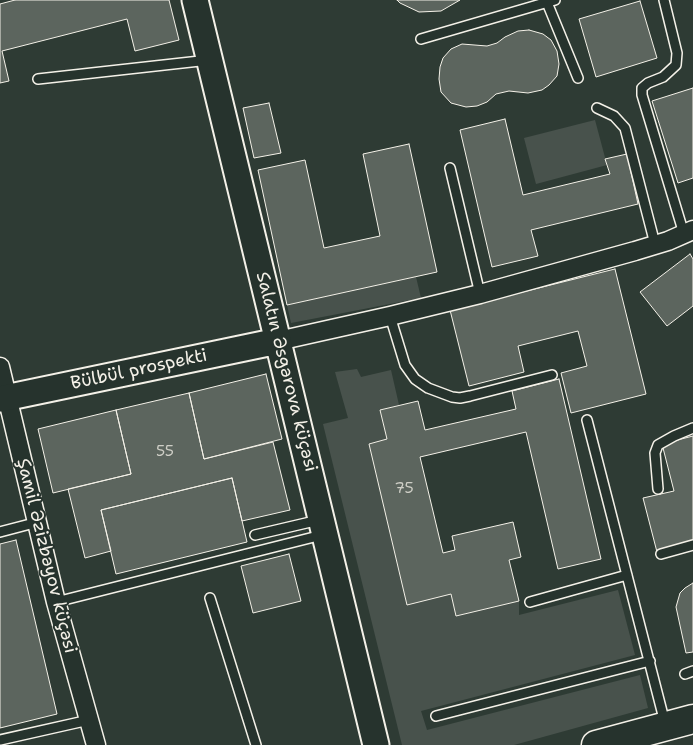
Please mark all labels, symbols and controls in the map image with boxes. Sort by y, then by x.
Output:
street label: Salatın Əsgərova küçəsi [251,270,321,474]
street label: Bülbül prospekti [69,345,209,395]
house number: 55 [156,443,174,461]
street label: Şamil Əzizbəyov küçəsi [11,456,81,656]
house number: 75 [394,480,414,498]

